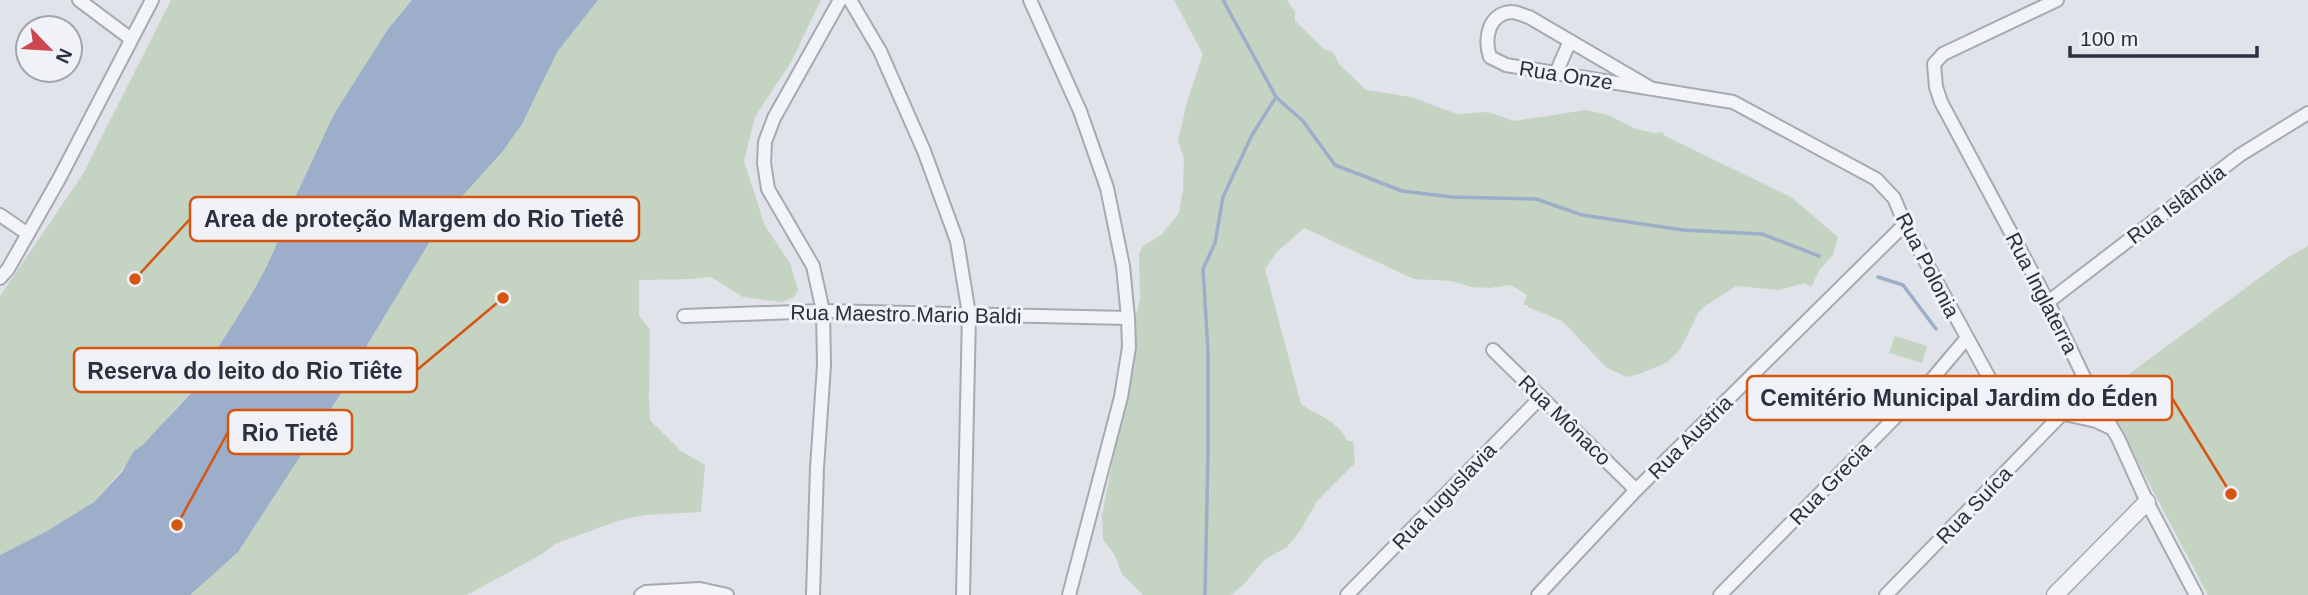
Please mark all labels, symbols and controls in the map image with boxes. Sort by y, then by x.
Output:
north arrow [14,14,84,84]
scale bar [2070,14,2257,58]
text: 100 m [2080,27,2138,50]
text: N [52,45,76,67]
street label: Rua Onze [1518,56,1614,94]
street label: Rua Islândia [2122,159,2230,248]
callout: Area de proteção Margem do Rio Tietê [190,197,639,241]
text: Area de proteção Margem do Rio Tietê [204,206,624,232]
street label: Rua Polonia [1892,209,1964,321]
street label: Rua Inglaterra [2002,228,2083,358]
street label: Rua Maestro Mario Baldi [790,300,1022,328]
callout: Reserva do leito do Rio Tiête [74,348,417,392]
text: Reserva do leito do Rio Tiête [87,358,403,384]
street label: Rua Mônaco [1514,370,1616,470]
callout: Cemitério Municipal Jardim do Éden [1747,376,2172,420]
text: Cemitério Municipal Jardim do Éden [1760,384,2158,411]
street label: Rua Austria [1643,390,1737,484]
callout: Rio Tietê [228,410,352,454]
text: Rio Tietê [242,420,338,446]
street label: Rua Grecia [1785,437,1875,529]
street label: Rua Iuguslavia [1387,438,1501,554]
street label: Rua Suíca [1932,462,2017,548]

